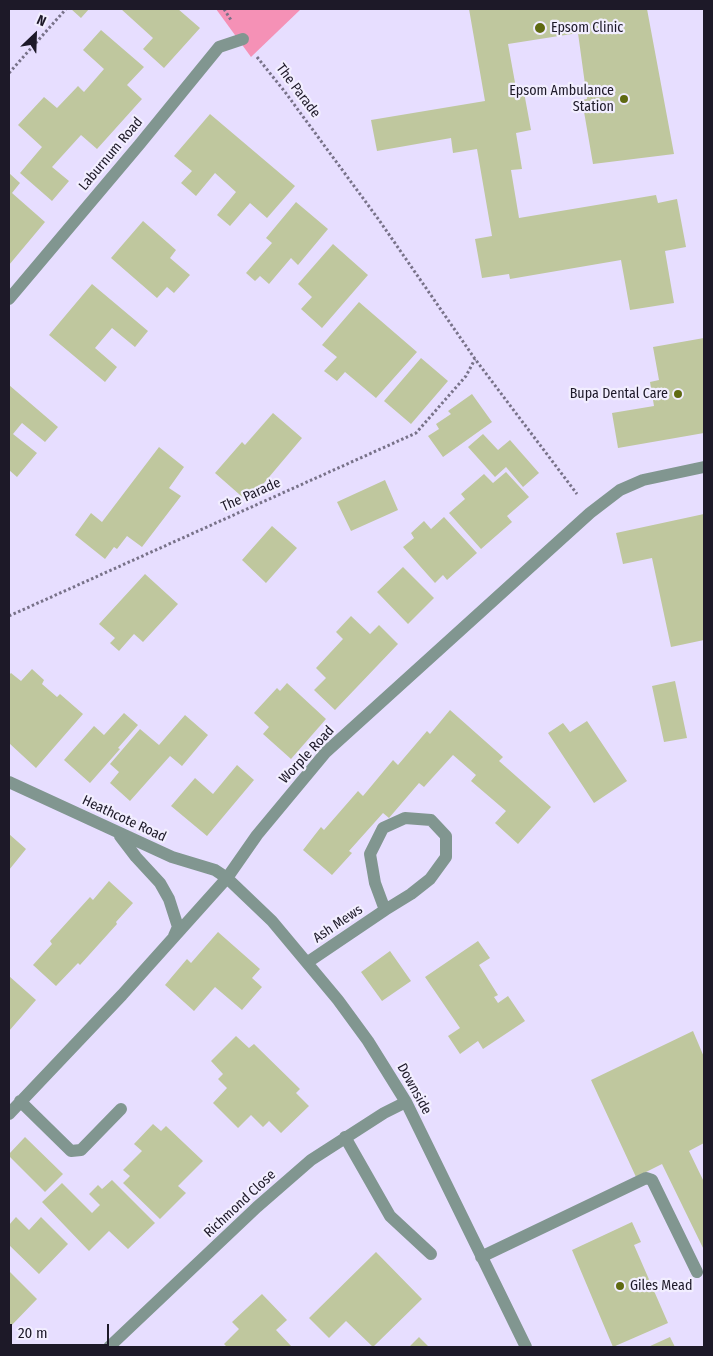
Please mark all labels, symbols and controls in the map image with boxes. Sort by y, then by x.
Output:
north arrow [10,10,60,60]
text: N [34,11,49,30]
place label: Epsom Clinic [551,20,623,36]
marker: Epsom Clinic [533,21,547,35]
street label: The Parade [272,61,324,121]
place label: Epsom Ambulance Station [509,83,614,115]
marker: Epsom Ambulance Station [618,93,630,105]
street label: Laburnum Road [76,114,146,194]
place label: Bupa Dental Care [570,386,668,402]
marker: Bupa Dental Care [672,388,684,400]
street label: The Parade [219,474,283,516]
street label: Worple Road [276,723,338,787]
street label: Heathcote Road [79,792,169,846]
street label: Ash Mews [310,901,366,947]
street label: Downside [393,1060,435,1118]
street label: Richmond Close [201,1167,279,1241]
place label: Giles Mead [630,1278,692,1294]
marker: Giles Mead [614,1280,626,1292]
scale bar [12,1314,111,1346]
text: 20 m [18,1324,48,1342]

